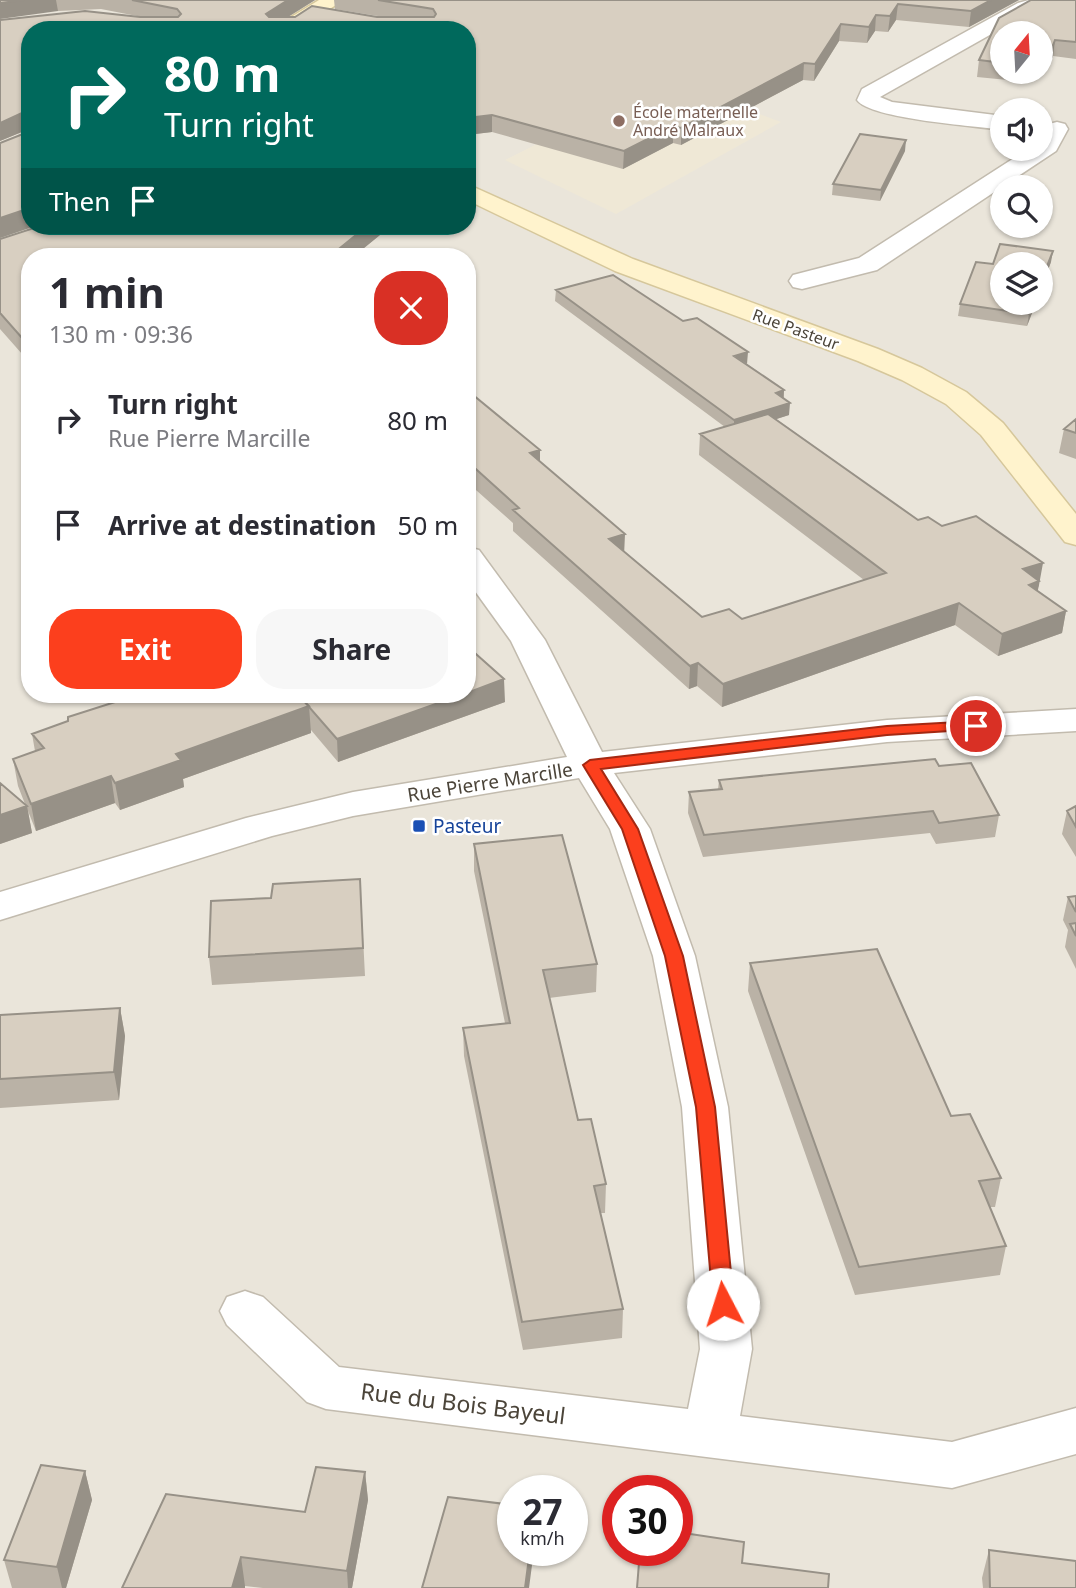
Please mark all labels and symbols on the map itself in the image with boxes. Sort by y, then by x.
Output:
north arrow [990,21,1054,84]
place label: École maternelle André Malraux [633,101,758,141]
marker: École maternelle André Malraux [611,113,627,129]
street label: Rue Pasteur [750,303,843,355]
pin [946,696,1006,756]
street label: Rue Pierre Marcille [405,756,575,808]
place label: Pasteur [433,813,502,839]
marker: Pasteur [411,818,427,834]
position arrow [686,1267,760,1341]
street label: Rue du Bois Bayeul [359,1375,567,1431]
speed limit sign: 30 [602,1475,693,1566]

